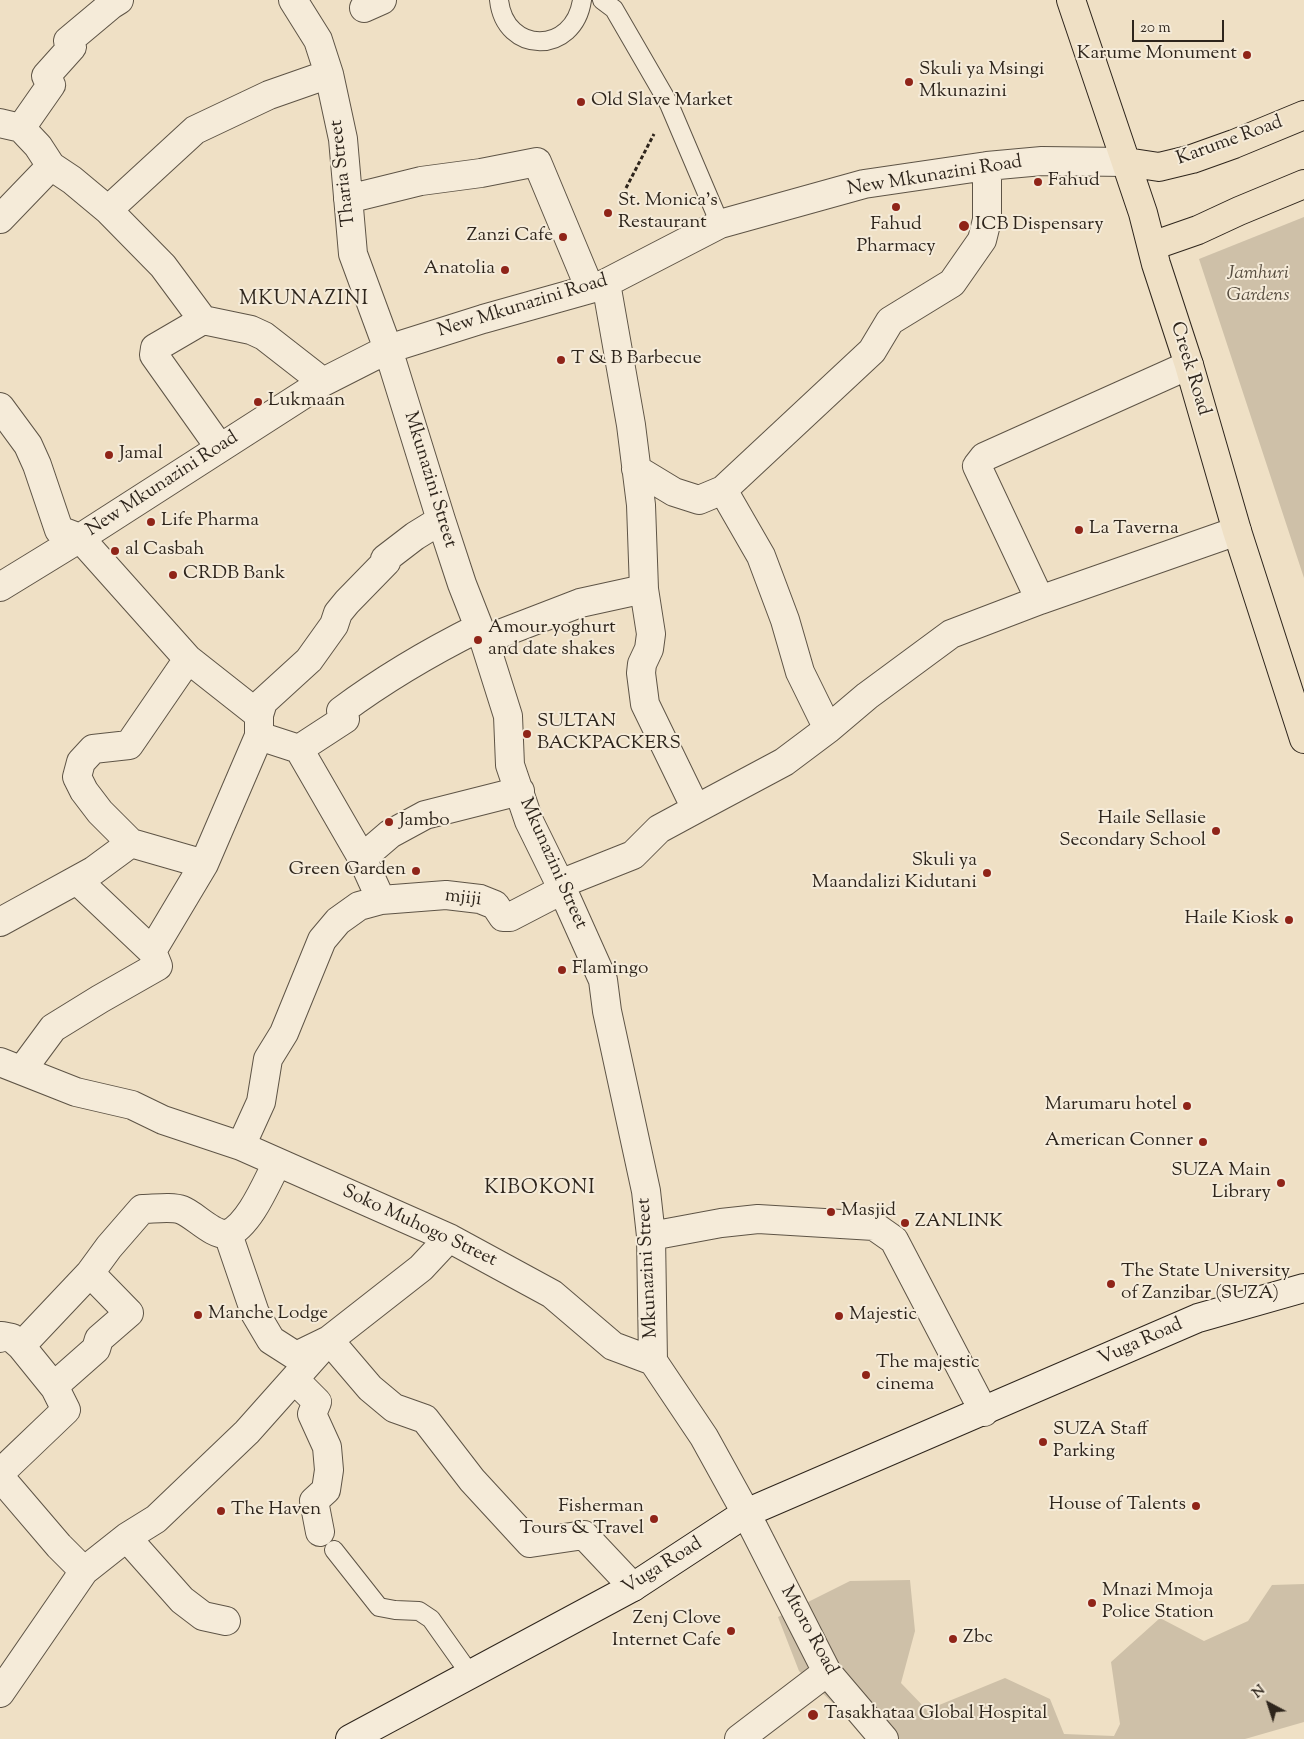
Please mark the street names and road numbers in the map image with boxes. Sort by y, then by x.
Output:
street label: Karume Road [1174,112,1286,172]
street label: Tharia Street [326,118,362,228]
street label: New Mkunazini Road [846,152,1024,202]
street label: New Mkunazini Road [435,270,611,344]
street label: Creek Road [1164,319,1214,419]
street label: Mkunazini Street [397,409,461,551]
street label: New Mkunazini Road [83,427,243,543]
street label: Mkunazini Street [513,795,591,933]
street label: mjiji [443,885,483,913]
street label: Soko Muhogo Street [338,1181,500,1273]
street label: Mkunazini Street [634,1197,664,1339]
street label: Vuga Road [1095,1314,1187,1372]
street label: Vuga Road [619,1534,707,1600]
street label: Mtoro Road [774,1582,842,1680]

